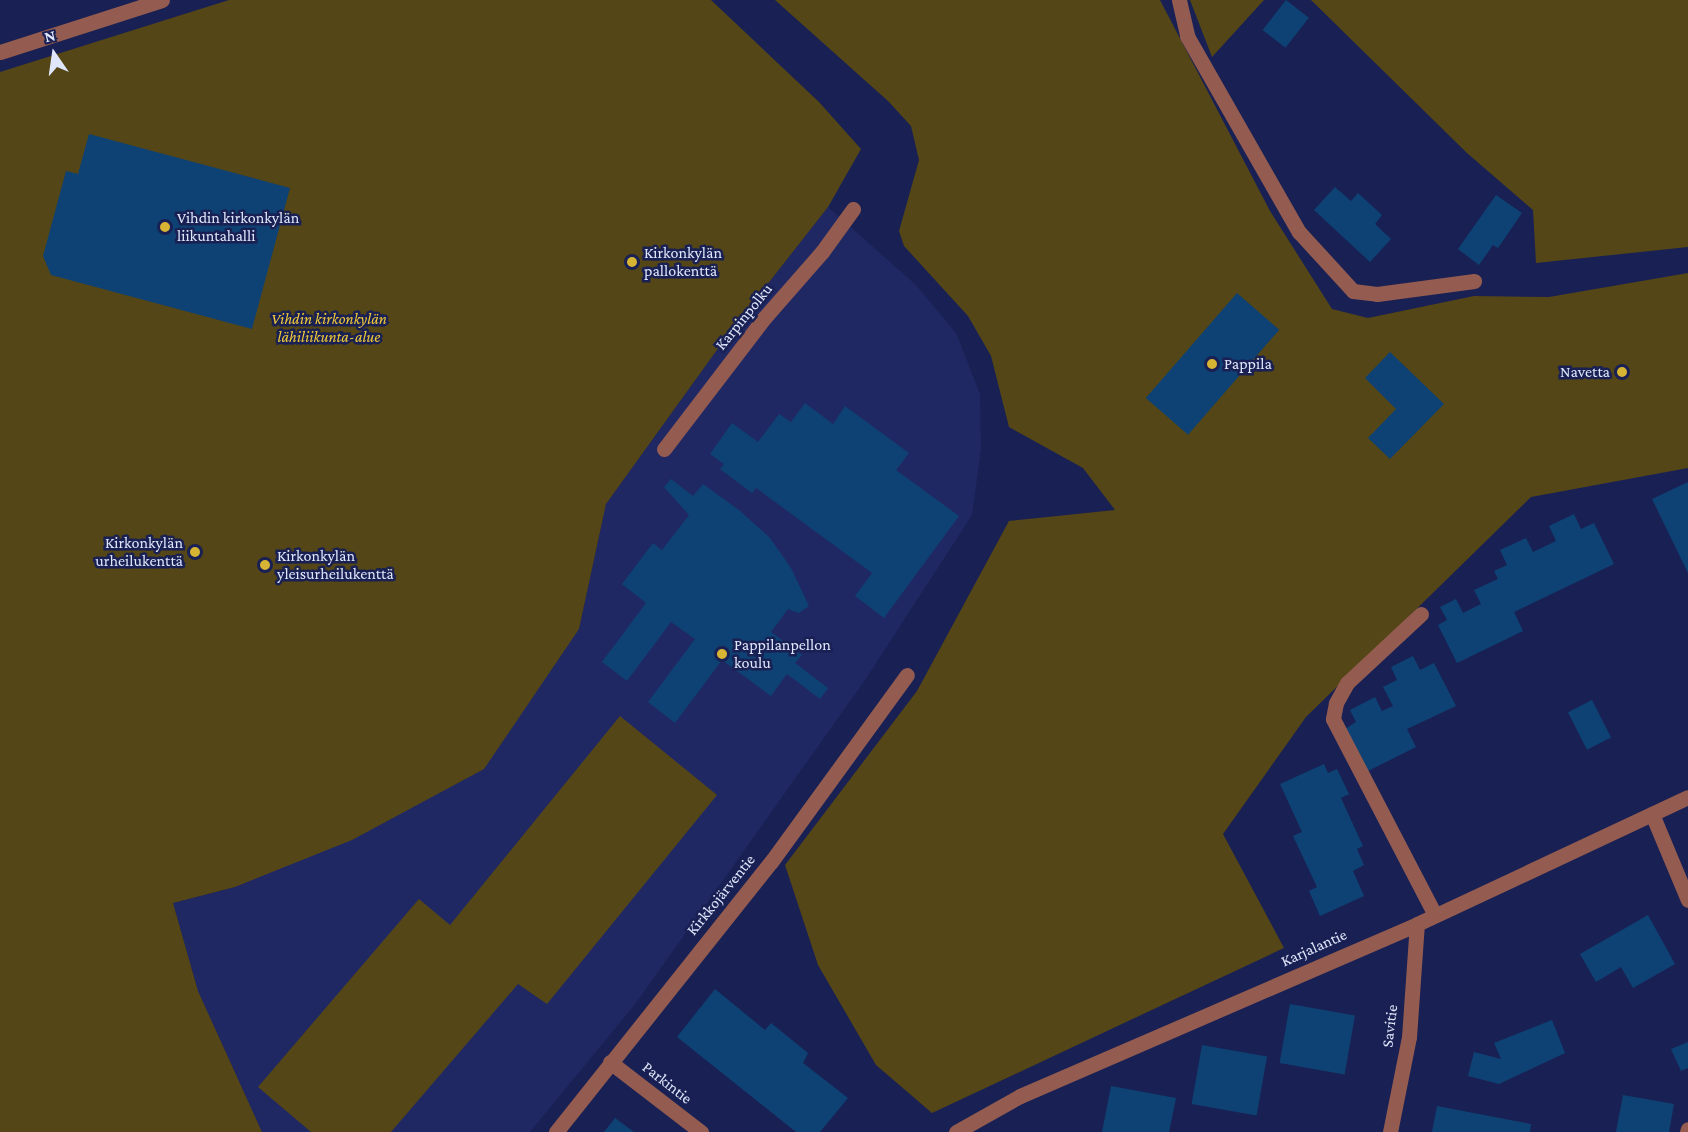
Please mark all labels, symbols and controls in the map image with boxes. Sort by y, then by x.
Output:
north arrow [24,24,84,84]
text: N [43,26,57,45]
place label: Vihdin kirkonkylän liikuntahalli [177,208,299,246]
marker: Vihdin kirkonkylän liikuntahalli [158,220,172,234]
place label: Kirkonkylän pallokenttä [644,243,722,281]
marker: Kirkonkylän pallokenttä [625,255,639,269]
street label: Karpinpolku [711,280,777,354]
park label: Vihdin kirkonkylän lähiliikunta-alue [271,309,387,347]
place label: Pappila [1224,354,1272,374]
marker: Pappila [1205,357,1219,371]
place label: Navetta [1560,362,1610,382]
marker: Navetta [1615,365,1629,379]
place label: Kirkonkylän urheilukenttä [95,533,183,571]
marker: Kirkonkylän urheilukenttä [188,545,202,559]
place label: Kirkonkylän yleisurheilukenttä [277,546,394,584]
marker: Kirkonkylän yleisurheilukenttä [258,558,272,572]
place label: Pappilanpellon koulu [734,635,831,673]
marker: Pappilanpellon koulu [715,647,729,661]
street label: Kirkkojärventie [683,851,759,939]
street label: Karjalantie [1278,925,1350,971]
street label: Savitie [1378,1004,1402,1048]
street label: Parkintie [638,1058,696,1108]

